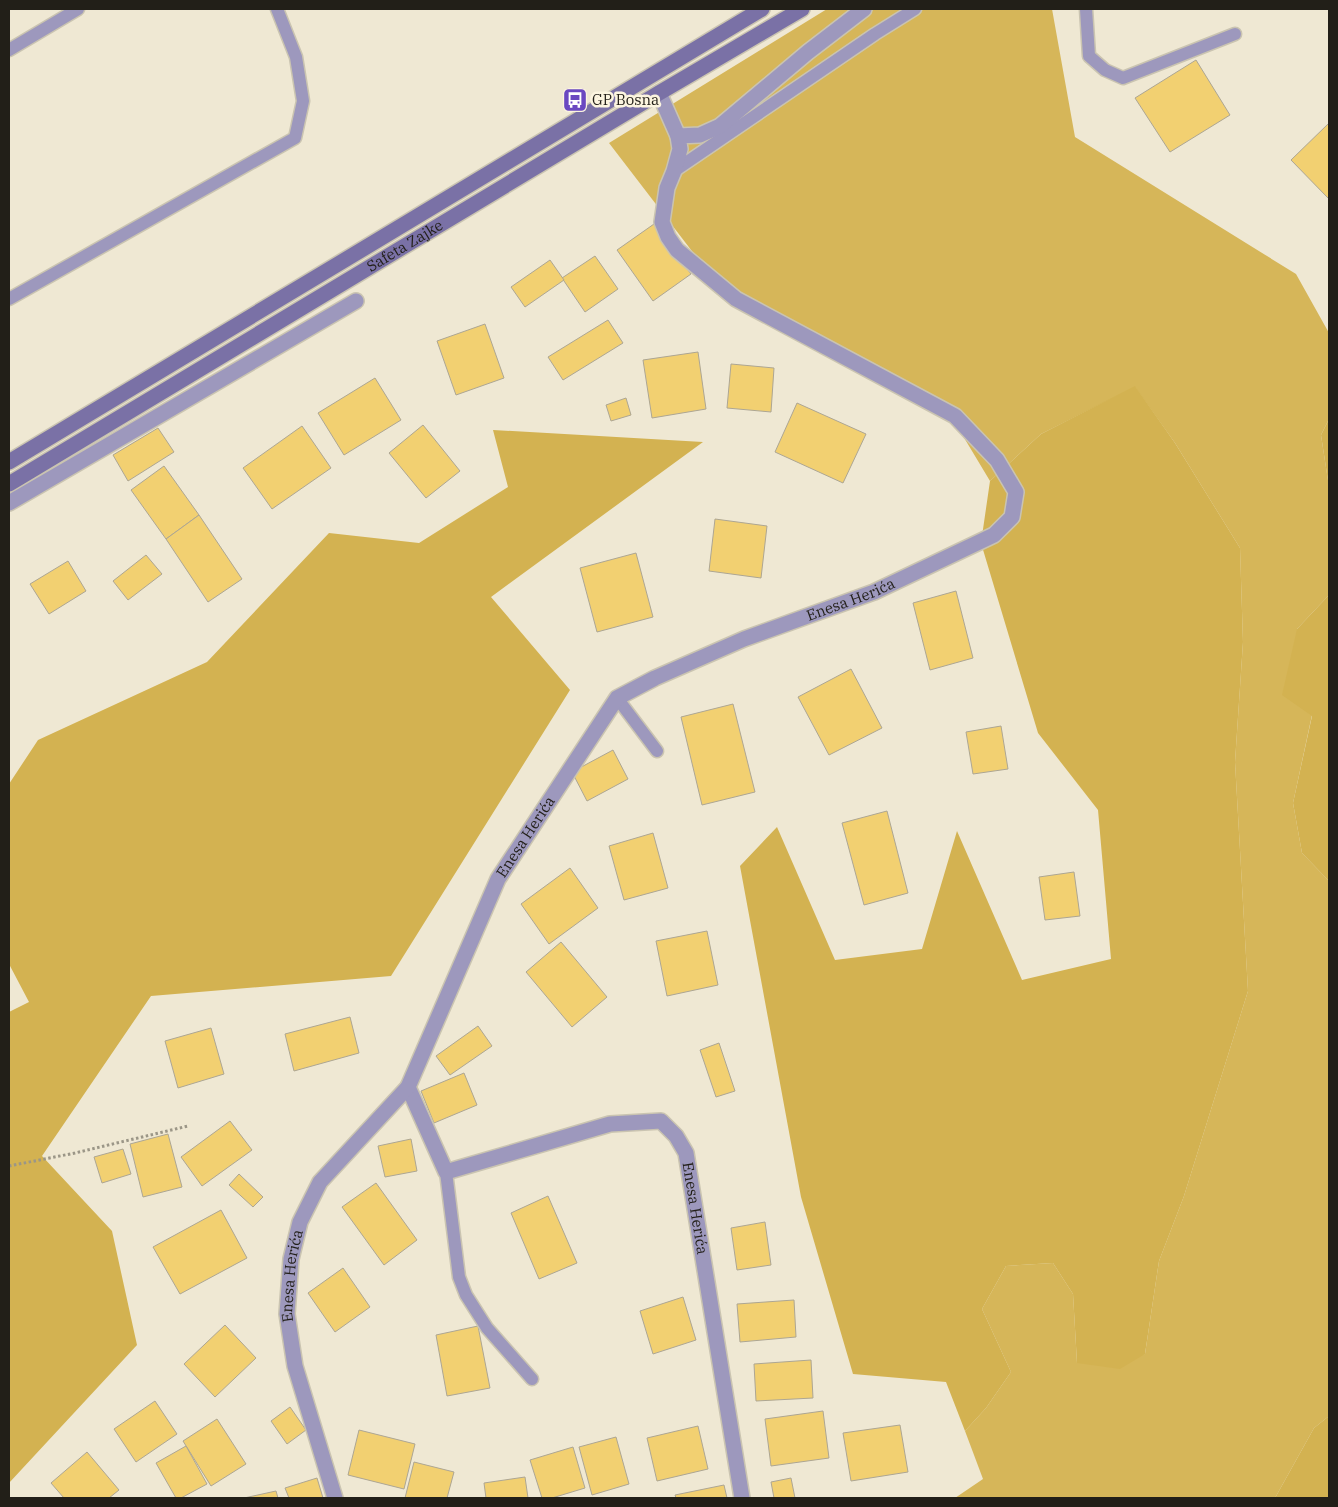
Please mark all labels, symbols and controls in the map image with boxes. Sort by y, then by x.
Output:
bus stop icon: GP Bosna [562,87,588,113]
place label: GP Bosna [592,90,659,109]
street label: Safeta Zajke [363,215,446,276]
street label: Enesa Herića [804,573,898,625]
street label: Enesa Herića [492,792,559,881]
street label: Enesa Herića [679,1161,712,1256]
street label: Enesa Herića [277,1227,307,1324]

